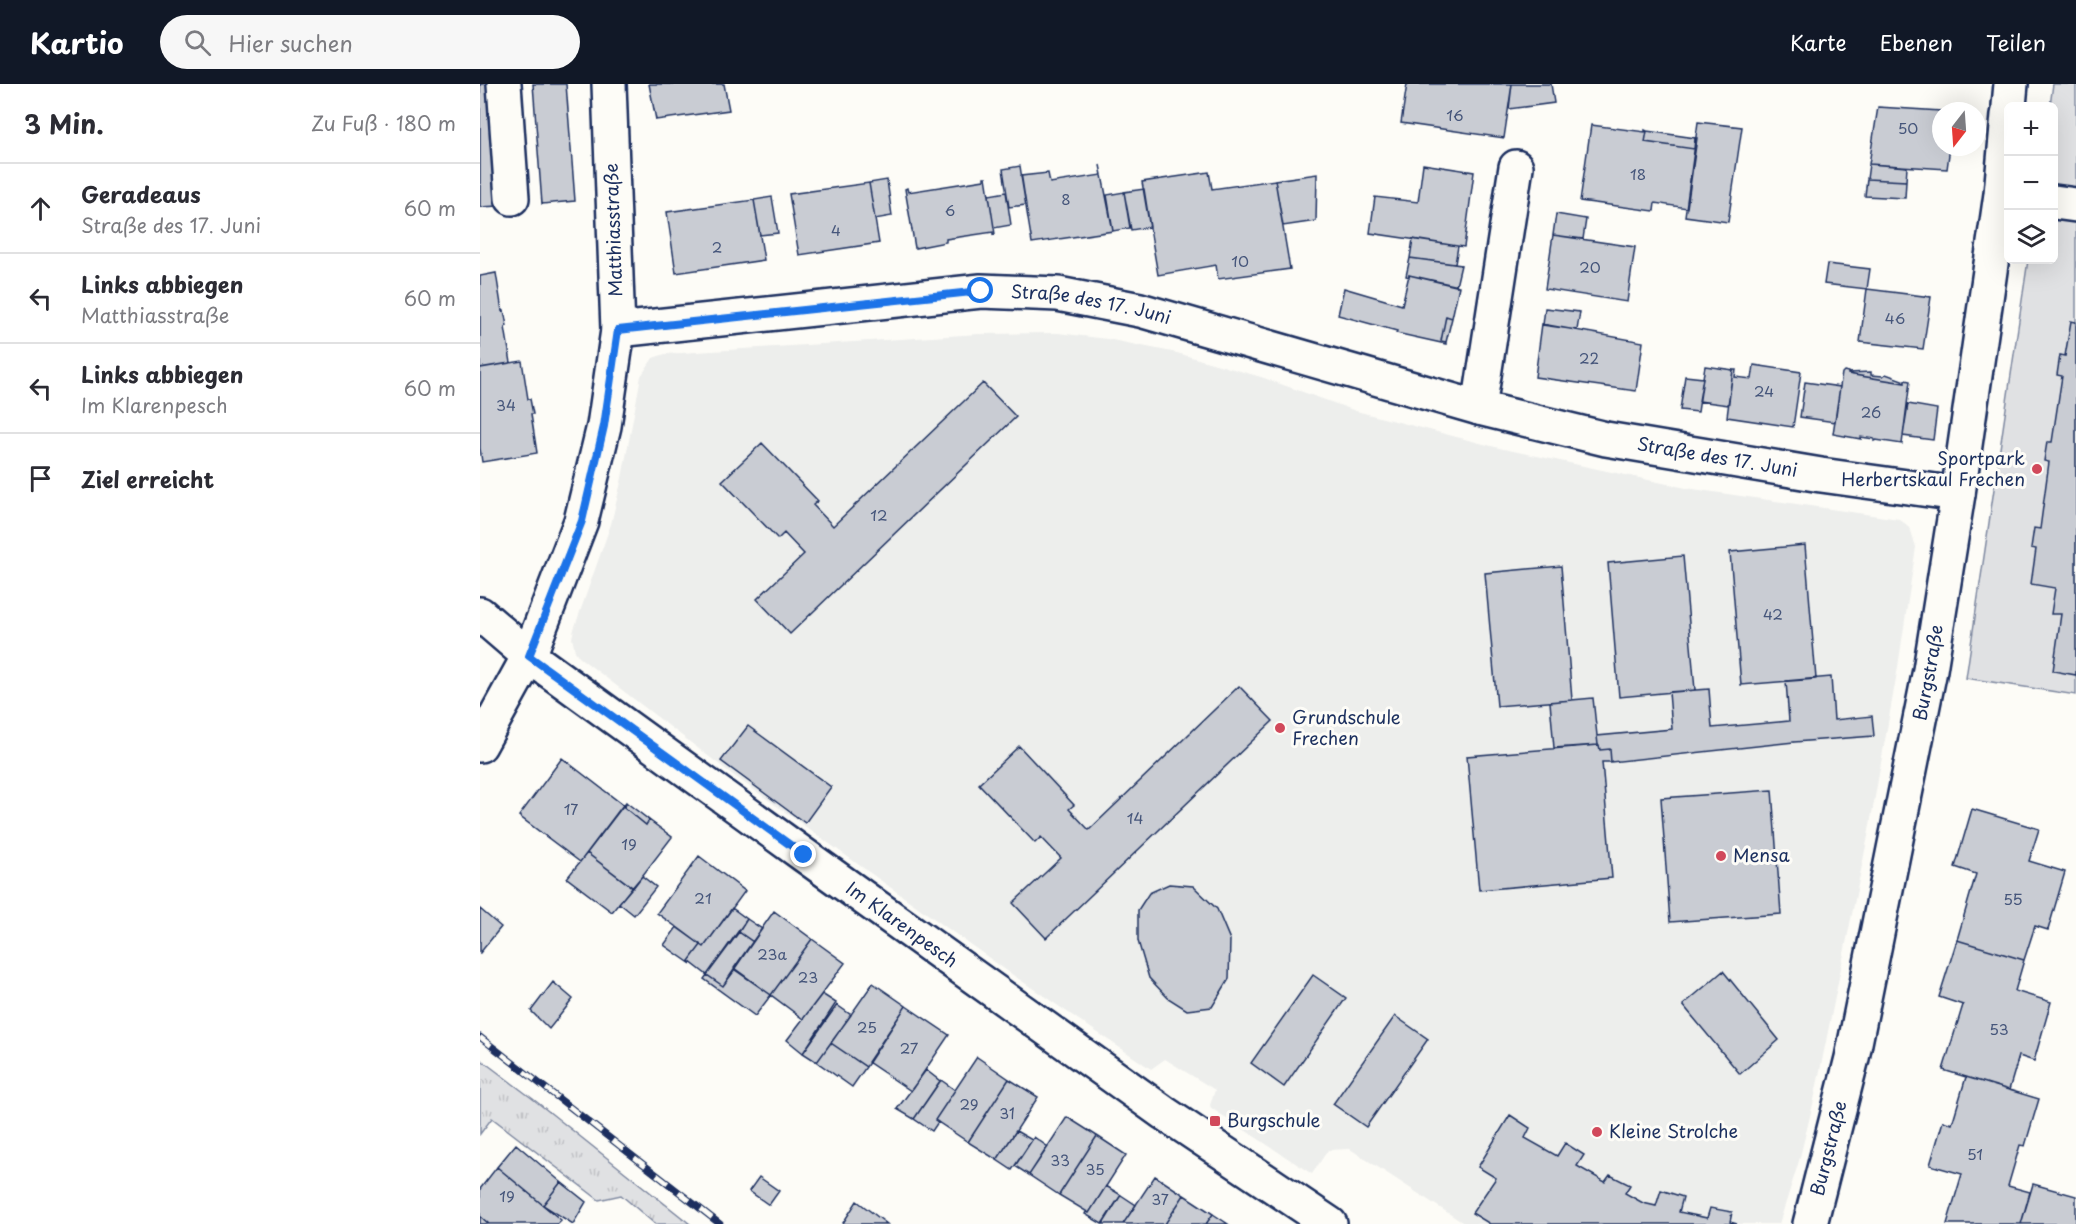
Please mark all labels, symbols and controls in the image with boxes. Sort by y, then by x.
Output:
search box [160,15,580,69]
text: Kartio [30,21,124,64]
icon: search [181,26,214,59]
text: Hier suchen [229,26,353,59]
text: Karte [1790,26,1847,58]
text: Ebenen [1880,26,1953,58]
text: Teilen [1986,26,2046,58]
north arrow [1932,102,1986,156]
map controls [2004,102,2058,264]
button: + [2004,102,2058,156]
house number: 16 [1446,103,1464,126]
text: 3 Min. [24,104,104,143]
text: Zu Fuß · 180 m [311,108,456,138]
house number: 50 [1898,116,1918,139]
button: − [2004,156,2058,210]
house number: 18 [1630,162,1646,185]
street label: Matthiasstraße [597,163,628,297]
text: Geradeaus [81,177,201,210]
house number: 8 [1061,187,1071,210]
icon: ahead [24,192,57,225]
text: 60 m [404,193,456,223]
house number: 6 [945,198,955,221]
text: Straße des 17. Juni [81,210,261,240]
button: layers [2004,210,2058,264]
house number: 4 [831,218,841,241]
house number: 2 [712,235,722,258]
house number: 10 [1231,249,1249,272]
house number: 20 [1579,255,1601,278]
text: Links abbiegen [81,267,243,300]
route start [967,277,993,303]
street label: Straße des 17. Juni [1010,277,1174,330]
icon: left [24,282,57,315]
text: 60 m [404,283,456,313]
text: Matthiasstraße [81,300,229,330]
house number: 46 [1885,306,1905,329]
house number: 22 [1579,346,1599,369]
text: Links abbiegen [81,357,243,390]
icon: left [24,372,57,405]
text: 60 m [404,373,456,403]
house number: 24 [1754,379,1774,402]
text: Im Klarenpesch [81,390,228,420]
house number: 34 [496,393,516,416]
house number: 26 [1861,400,1881,423]
street label: Straße des 17. Juni [1635,429,1800,483]
place label: Sportpark Herbertskaul Frechen [1841,444,2025,492]
icon: arrive [24,462,57,495]
text: Ziel erreicht [81,462,214,495]
marker: Sportpark Herbertskaul Frechen [2030,462,2044,476]
house number: 12 [870,503,888,526]
house number: 42 [1763,602,1783,625]
street label: Burgstraße [1905,623,1949,723]
place label: Grundschule Frechen [1292,703,1401,751]
marker: Grundschule Frechen [1273,721,1287,735]
house number: 17 [564,797,578,820]
house number: 14 [1127,806,1143,829]
house number: 19 [621,832,637,855]
route end [790,841,816,867]
place label: Mensa [1733,841,1790,868]
marker: Mensa [1714,849,1728,863]
street label: Im Klarenpesch [841,874,964,973]
house number: 21 [694,886,712,909]
house number: 55 [2003,887,2023,910]
house number: 23a [757,942,787,965]
house number: 23 [798,965,818,988]
house number: 25 [857,1015,877,1038]
house number: 53 [1989,1017,2009,1040]
house number: 27 [900,1036,919,1059]
house number: 29 [959,1092,979,1115]
street label: Burgstraße [1803,1098,1853,1199]
house number: 31 [999,1101,1015,1124]
place label: Burgschule [1227,1106,1321,1133]
marker: Burgschule [1208,1114,1222,1128]
place label: Kleine Strolche [1609,1117,1738,1144]
marker: Kleine Strolche [1590,1125,1604,1139]
house number: 51 [1967,1142,1983,1165]
house number: 33 [1050,1148,1070,1171]
house number: 35 [1085,1157,1105,1180]
house number: 19 [499,1184,515,1207]
house number: 37 [1151,1187,1169,1210]

